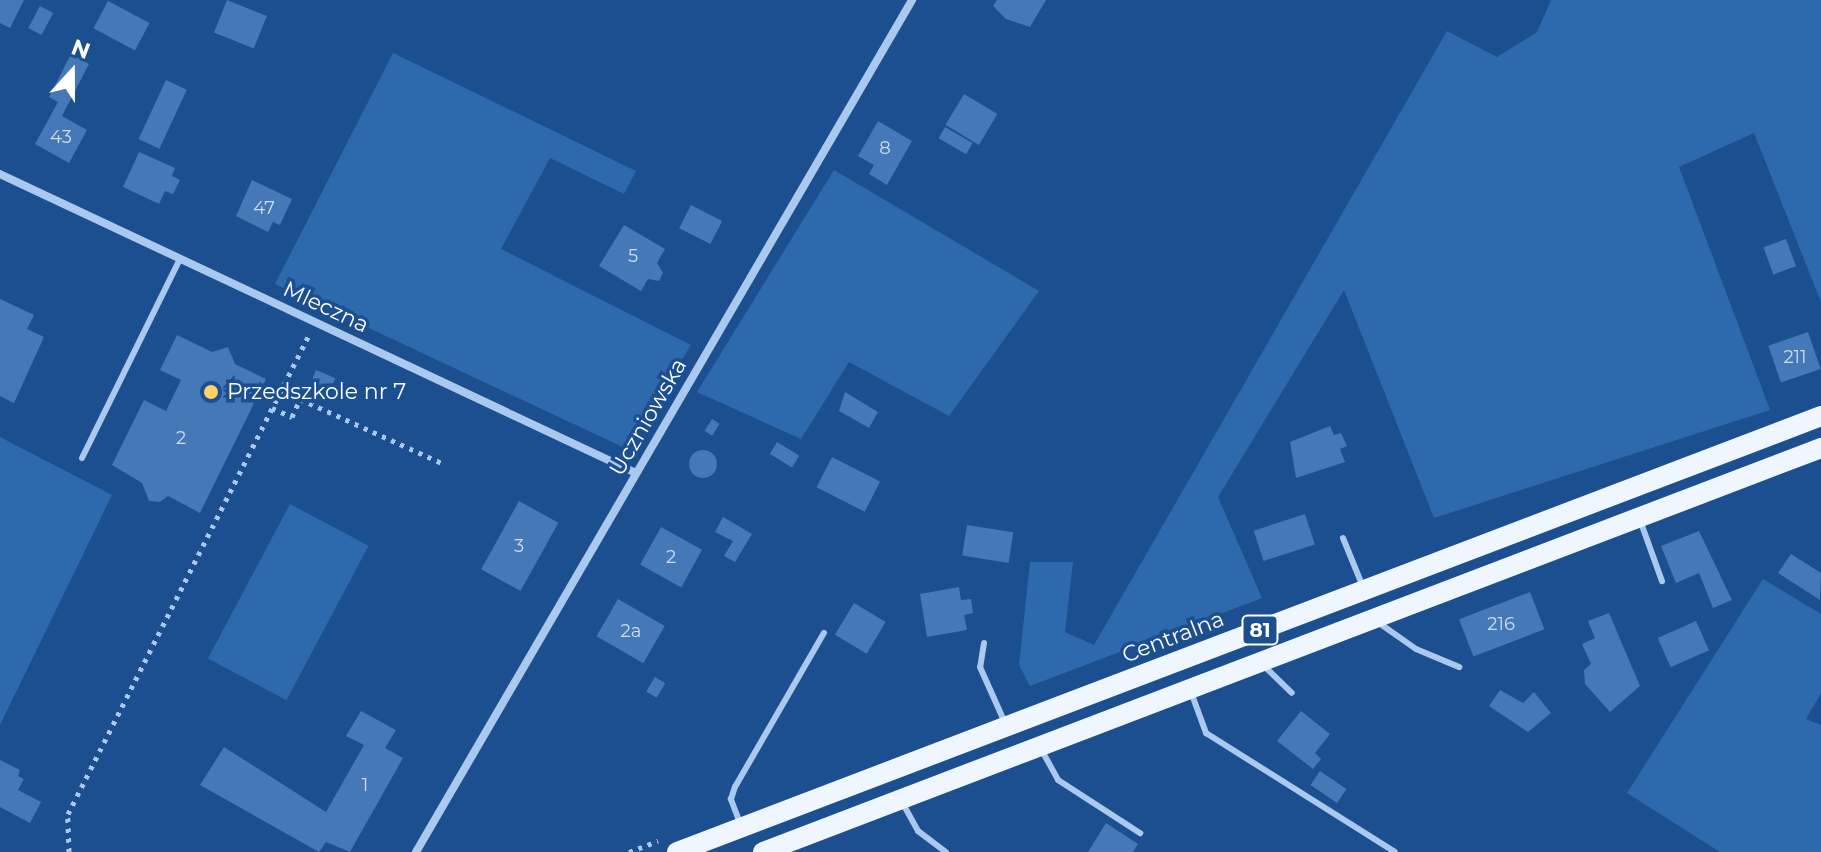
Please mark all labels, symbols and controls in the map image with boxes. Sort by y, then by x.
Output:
north arrow [32,32,112,112]
text: N [68,33,94,65]
house number: 43 [50,126,72,148]
house number: 8 [879,137,891,159]
house number: 47 [253,197,275,219]
house number: 5 [628,245,638,267]
street label: Mleczna [279,276,373,338]
house number: 211 [1783,346,1807,368]
street label: Uczniowska [604,354,692,480]
place label: Przedszkole nr 7 [227,379,406,405]
marker: Przedszkole nr 7 [202,383,220,401]
house number: 2 [176,427,186,449]
house number: 3 [514,535,524,557]
house number: 2 [666,546,676,568]
street label: Centralna [1118,606,1228,668]
house number: 216 [1487,613,1515,635]
road number: 81 [1240,614,1280,646]
house number: 2a [621,620,641,642]
house number: 1 [362,774,368,796]

